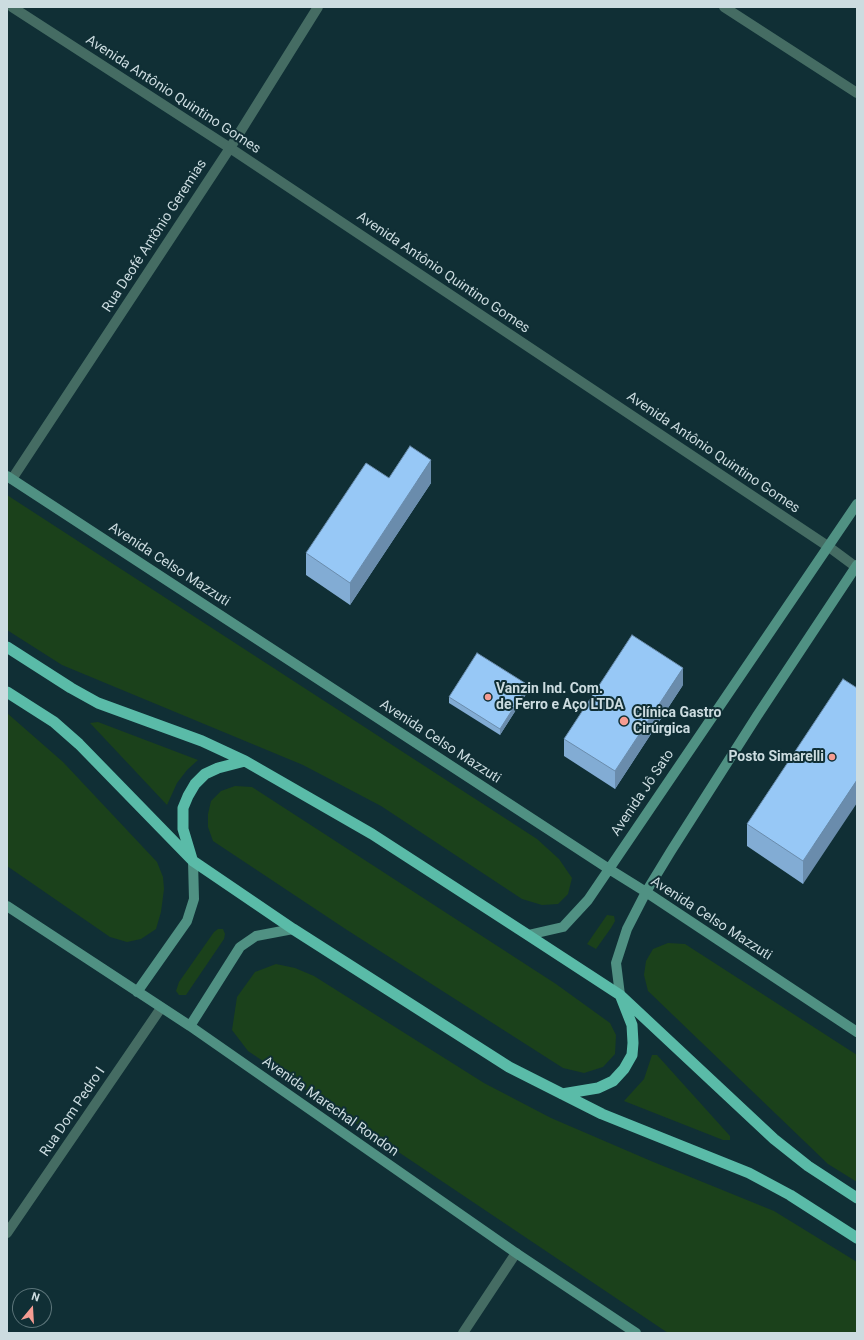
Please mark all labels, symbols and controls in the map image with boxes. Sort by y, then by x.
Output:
street label: Avenida Antônio Quintino Gomes [82,32,264,158]
street label: Rua Deofé Antônio Geremias [99,156,211,316]
street label: Avenida Antônio Quintino Gomes [353,209,533,337]
street label: Avenida Antônio Quintino Gomes [623,389,803,517]
street label: Avenida Celso Mazzuti [105,520,233,610]
place label: Vanzin Ind. Com. de Ferro e Aço LTDA [496,681,624,714]
marker: Vanzin Ind. Com. de Ferro e Aço LTDA [483,692,493,702]
street label: Avenida Celso Mazzuti [376,697,504,787]
place label: Clínica Gastro Cirúrgica [633,705,721,738]
marker: Clínica Gastro Cirúrgica [618,715,630,727]
street label: Avenida Jô Sato [608,747,678,839]
place label: Posto Simarelli [728,749,824,765]
marker: Posto Simarelli [827,752,837,762]
street label: Avenida Celso Mazzuti [647,874,775,964]
street label: Avenida Marechal Rondon [259,1054,401,1160]
street label: Rua Dom Pedro I [37,1064,109,1160]
north arrow [12,1288,52,1328]
text: N [30,1290,41,1304]

